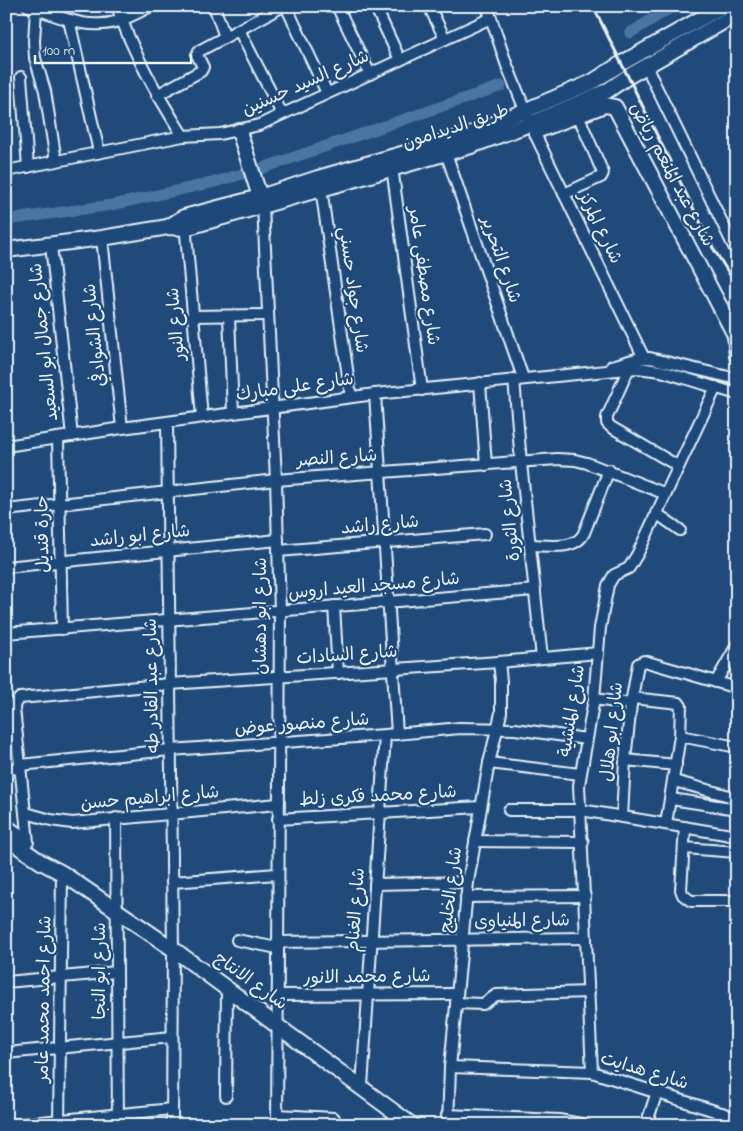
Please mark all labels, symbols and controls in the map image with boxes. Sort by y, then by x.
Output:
scale bar [35,32,191,64]
text: 100 m [42,40,75,62]
street label: شارع السيد حسنين [238,44,374,124]
street label: شارع عبد المنعم رياض [622,98,720,252]
street label: طريق الديدامون [399,99,513,157]
street label: شارع المركز [569,185,628,269]
street label: شارع مصطفى عامر [400,203,446,347]
street label: شارع التحرير [472,211,527,307]
street label: شارع جواد حسني [329,225,374,355]
street label: شارع جمال ابو السعيد [24,262,66,422]
street label: شارع الشوادفي [77,282,114,388]
street label: شارع النور [161,286,193,364]
street label: شارع على مبارك [234,367,356,409]
street label: شارع النصر [294,443,378,475]
street label: شارع الثورة [494,478,528,562]
street label: حارة قنديل [30,495,58,573]
street label: شارع راشد [340,510,420,542]
street label: شارع ابو راشد [89,519,191,555]
street label: شارع ابو دهشان [249,557,275,675]
street label: شارع مسجد العيد اروس [287,567,461,607]
street label: شارع عبد القادر طه [139,618,167,754]
street label: شارع السادات [296,639,398,673]
street label: شارع المنشية [553,663,593,759]
street label: شارع ابو هلال [595,681,631,783]
street label: شارع منصور عوض [234,707,370,743]
street label: شارع ابراهيم حسن [80,780,220,818]
street label: شارع محمد فكرى زلط [299,780,457,814]
street label: شارع الخليج [434,845,470,935]
street label: شارع الغنام [341,867,373,953]
street label: شارع المنياوى [474,908,570,936]
street label: شارع احمد محمد عامر [31,915,59,1085]
street label: شارع ابو النجا [88,922,114,1020]
street label: شارع الانتاج [208,946,292,1018]
street label: شارع محمد الانور [302,964,431,992]
street label: شارع هدايت [597,1046,691,1098]

